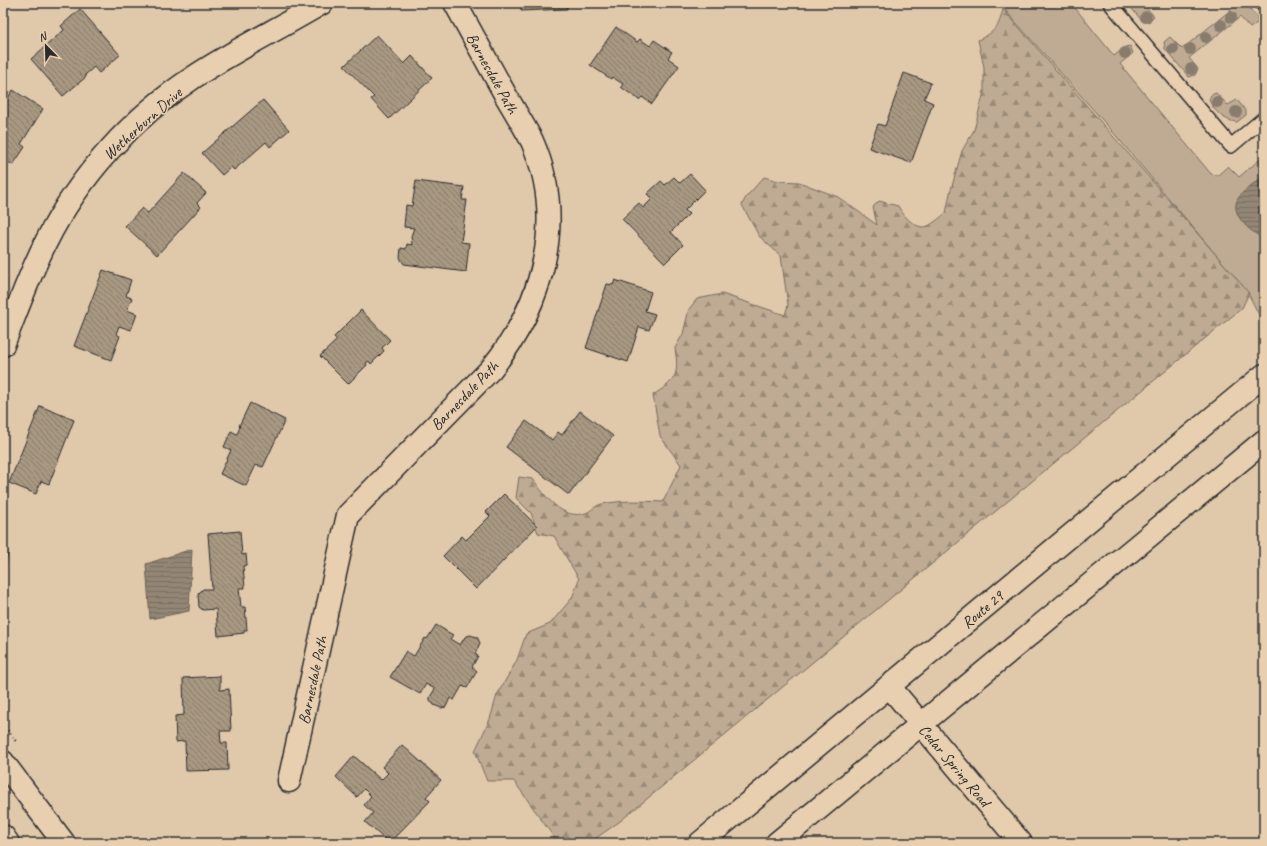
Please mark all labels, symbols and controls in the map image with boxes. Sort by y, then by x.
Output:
north arrow [26,26,66,66]
text: N [36,28,50,45]
street label: Barnesdale Path [462,30,523,119]
street label: Wetherburn Drive [99,82,187,164]
street label: Barnesdale Path [427,355,504,435]
street label: Route 29 [958,585,1009,633]
street label: Barnesdale Path [294,633,332,726]
street label: Cedar Spring Road [914,720,996,813]

